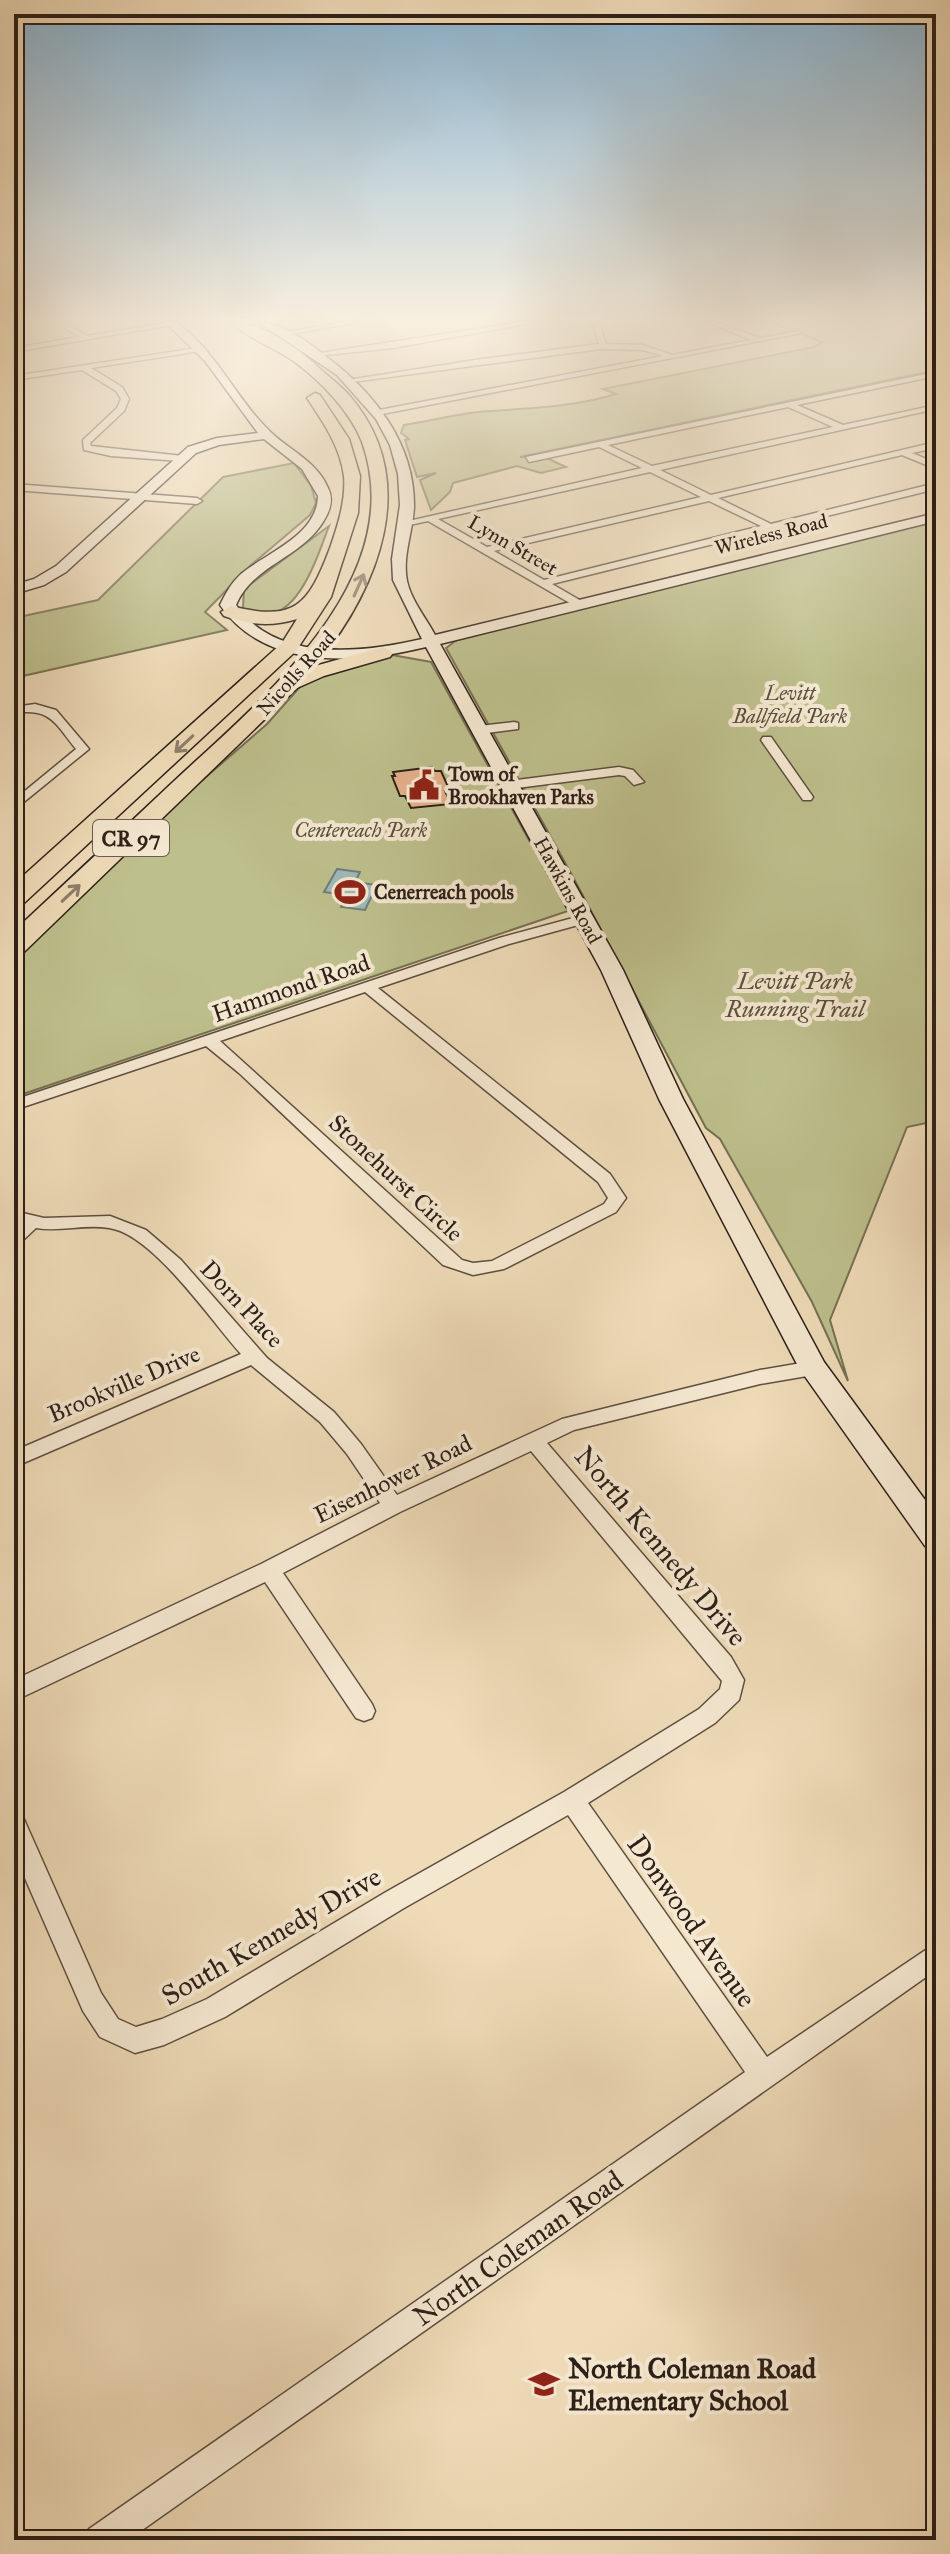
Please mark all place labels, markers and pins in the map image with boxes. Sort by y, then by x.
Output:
place label: Town of Brookhaven Parks [447,762,595,809]
public building icon: Town of Brookhaven Parks [407,768,441,802]
sports icon: Cenerreach pools [333,875,367,909]
place label: Cenerreach pools [374,880,514,905]
place label: North Coleman Road Elementary School [568,2351,817,2418]
school or university icon: North Coleman Road Elementary School [527,2367,561,2401]

